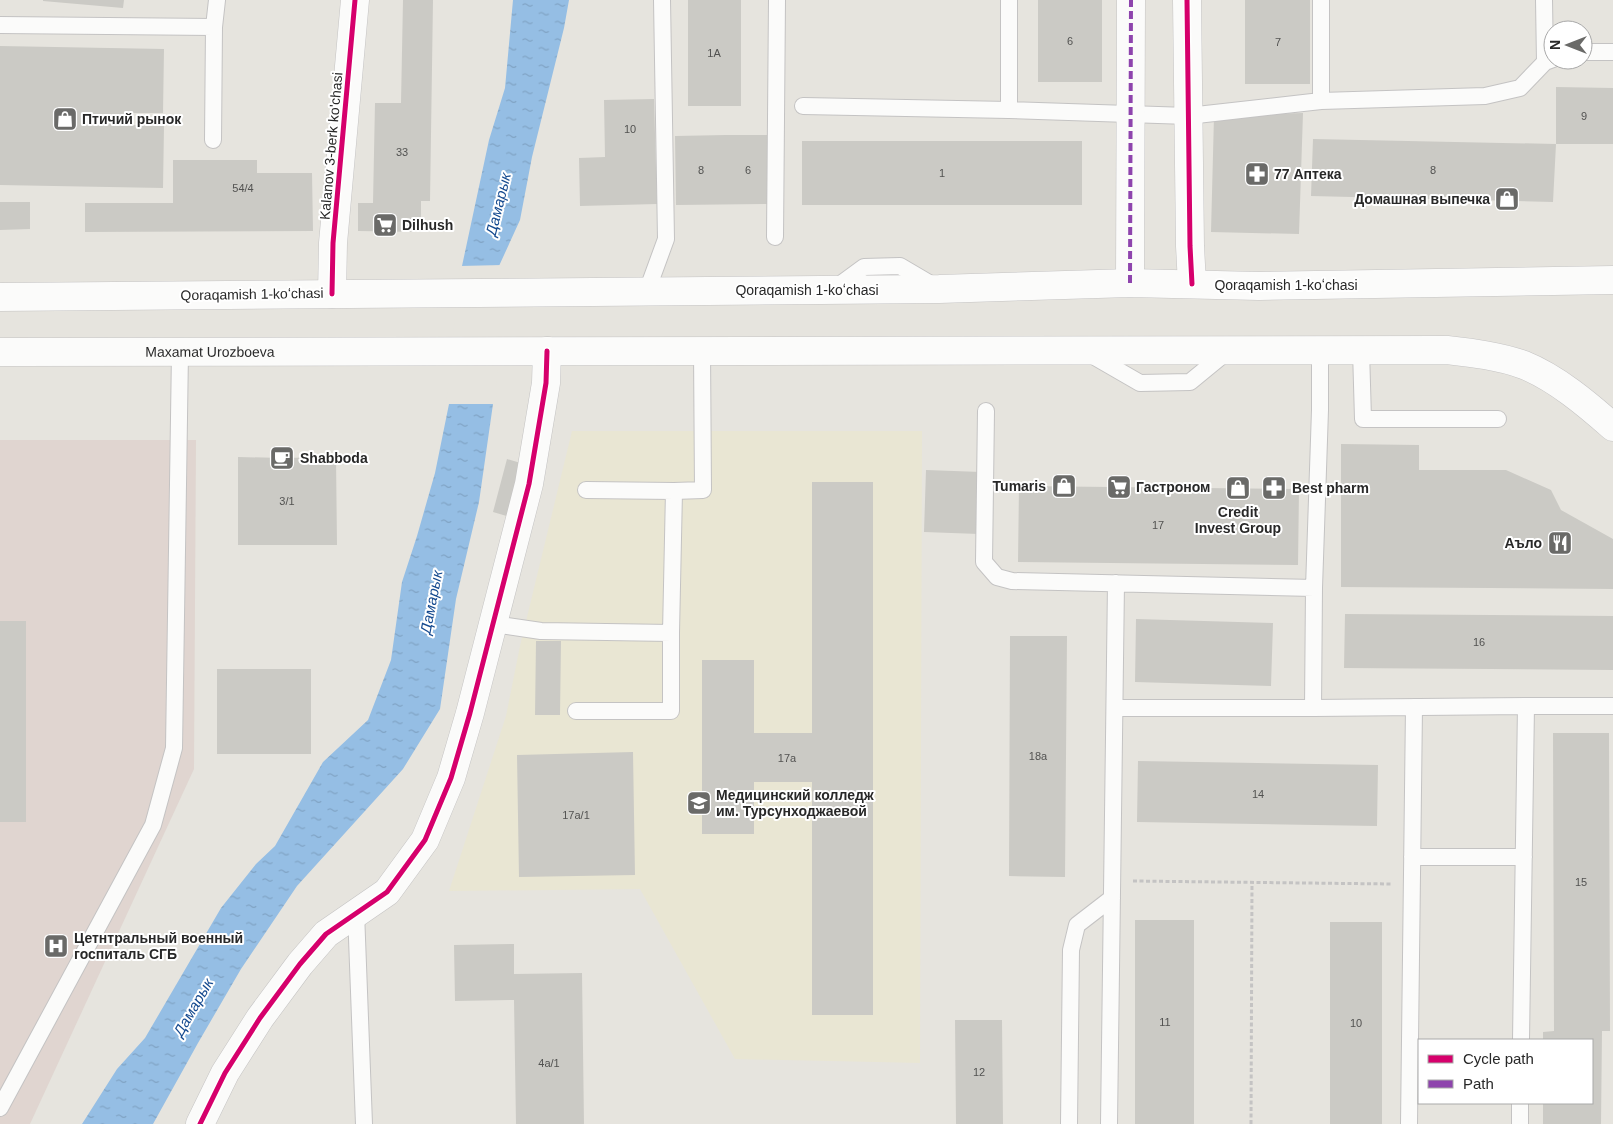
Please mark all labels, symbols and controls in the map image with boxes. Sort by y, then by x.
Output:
north arrow [1543,20,1593,70]
house number: 6 [1067,35,1073,47]
house number: 7 [1275,36,1281,48]
text: N [1547,40,1563,50]
house number: 1А [707,47,721,59]
street label: Kalanov 3-berk ko'chasi [317,71,345,221]
shop icon: Птичий рынок [52,106,78,132]
house number: 9 [1581,110,1587,122]
place label: Птичий рынок [82,111,182,127]
house number: 10 [624,123,636,135]
house number: 33 [396,146,408,158]
pharmacy icon: 77 Аптека [1244,161,1270,187]
house number: 8 [698,164,704,176]
house number: 6 [745,164,751,176]
house number: 8 [1430,164,1436,176]
place label: 77 Аптека [1274,166,1342,182]
house number: 1 [939,167,945,179]
water label: Дамарык [482,170,514,239]
house number: 54/4 [232,182,254,194]
shop icon: Домашная выпечка [1494,186,1520,212]
place label: Домашная выпечка [1354,191,1490,207]
supermarket icon: Dilhush [372,212,398,238]
place label: Dilhush [402,217,453,233]
street label: Qoraqamish 1-koʻchasi [1214,277,1358,293]
street label: Qoraqamish 1-koʻchasi [735,282,879,298]
street label: Qoraqamish 1-koʻchasi [180,285,324,303]
street label: Maxamat Urozboeva [145,344,275,360]
cafe icon: Shabboda [269,445,295,471]
place label: Shabboda [300,450,368,466]
shop icon: Tumaris [1051,473,1077,499]
supermarket icon: Гастроном [1106,474,1132,500]
shop icon: Сredit Invest Group [1225,475,1251,501]
pharmacy icon: Best pharm [1261,475,1287,501]
place label: Tumaris [993,478,1046,494]
place label: Гастроном [1136,479,1210,495]
place label: Best pharm [1292,480,1369,496]
house number: 3/1 [279,495,295,507]
place label: Сredit Invest Group [1195,504,1281,536]
house number: 17 [1152,519,1164,531]
restaurant icon: Аъло [1547,530,1573,556]
place label: Аъло [1504,535,1542,551]
water label: Дамарык [416,568,446,637]
house number: 16 [1473,636,1485,648]
house number: 18а [1029,750,1048,762]
house number: 17а [778,752,797,764]
place label: Медицинский колледж им. Турсунходжаевой [716,787,875,819]
house number: 14 [1252,788,1264,800]
school or university icon: Медицинский колледж им. Турсунходжаевой [686,790,712,816]
house number: 17a/1 [562,809,590,821]
house number: 15 [1575,876,1587,888]
place label: Цетнтральный военный госпиталь СГБ [74,930,243,962]
hospital icon: Цетнтральный военный госпиталь СГБ [43,933,69,959]
water label: Дамарык [169,974,217,1041]
house number: 11 [1159,1016,1171,1028]
house number: 10 [1350,1017,1362,1029]
legend [1418,1039,1593,1104]
text: Cycle path [1463,1050,1534,1067]
house number: 4a/1 [538,1057,560,1069]
house number: 12 [973,1066,985,1078]
text: Path [1463,1075,1494,1092]

